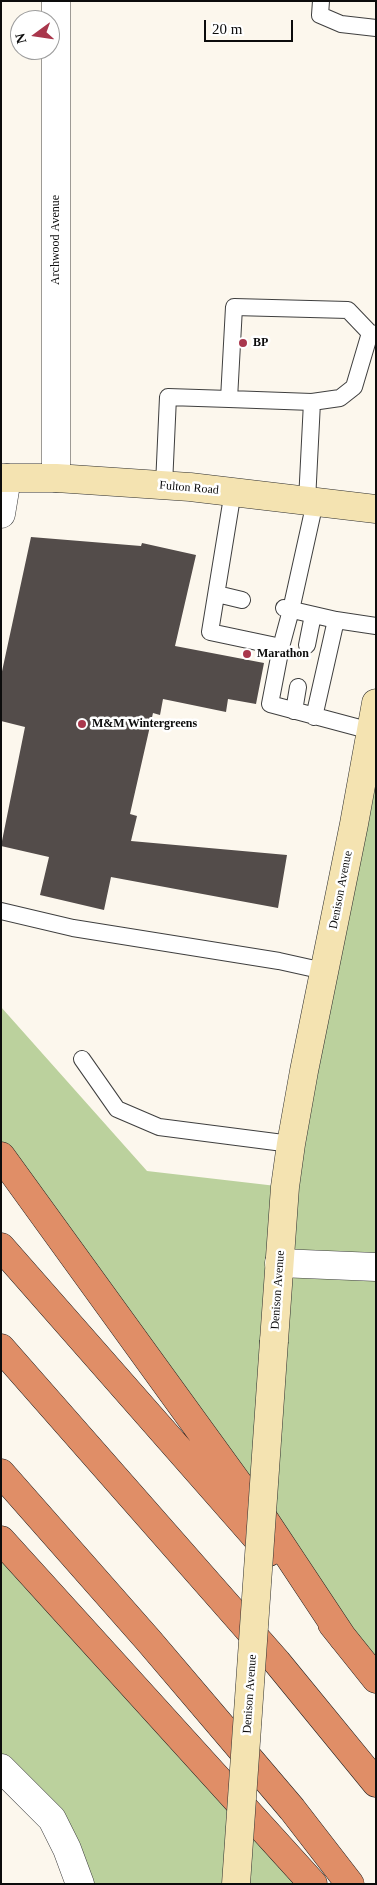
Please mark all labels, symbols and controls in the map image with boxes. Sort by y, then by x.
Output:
north arrow [10,10,60,60]
scale bar [207,10,296,42]
text: 20 m [212,21,242,37]
text: N [12,32,29,45]
street label: Archwood Avenue [49,195,63,285]
place label: BP [253,336,268,350]
marker: BP [237,337,249,349]
street label: Fulton Road [159,478,219,498]
place label: Marathon [257,647,309,661]
marker: Marathon [241,648,253,660]
place label: M&M Wintergreens [92,717,197,731]
marker: M&M Wintergreens [76,718,88,730]
street label: Denison Avenue [326,850,356,930]
street label: Denison Avenue [268,1250,288,1330]
street label: Denison Avenue [240,1654,260,1734]

